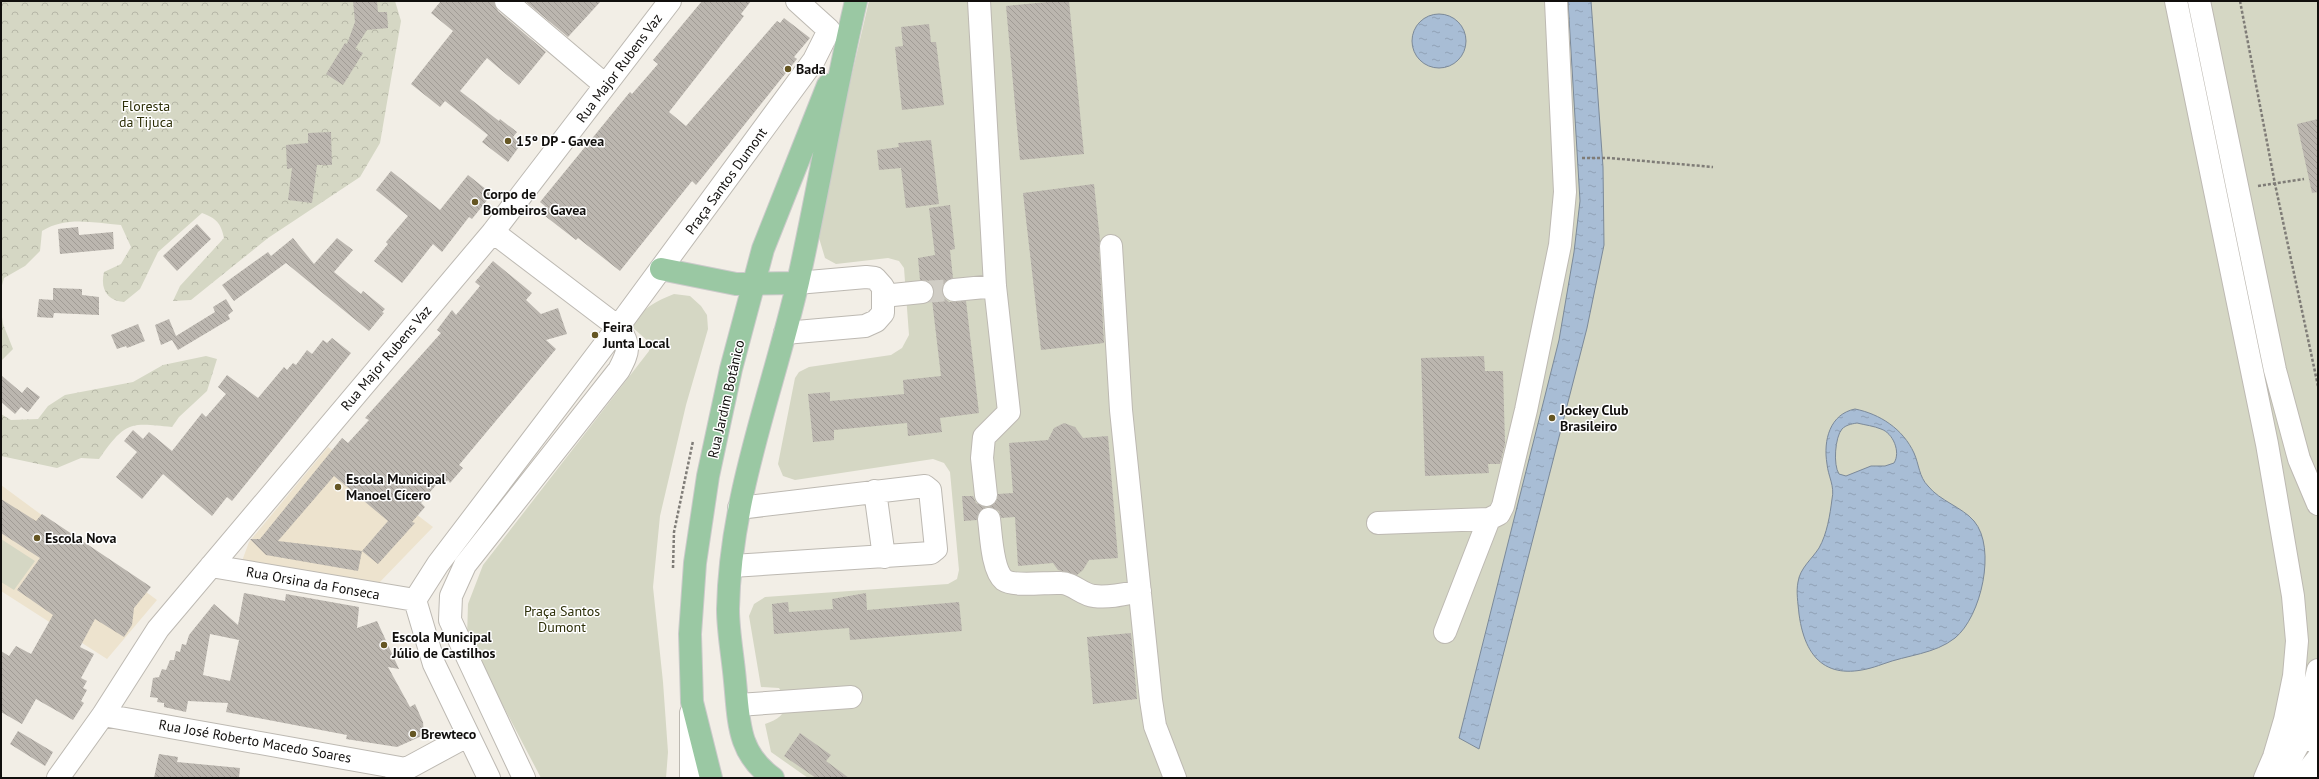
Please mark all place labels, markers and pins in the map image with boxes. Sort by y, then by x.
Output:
place label: Bada [796,60,826,78]
marker: Bada [783,64,793,74]
place label: 15º DP - Gavea [516,132,604,150]
marker: 15º DP - Gavea [503,136,513,146]
place label: Corpo de Bombeiros Gavea [483,185,586,219]
marker: Corpo de Bombeiros Gavea [470,197,480,207]
place label: Feira Junta Local [602,318,670,352]
marker: Feira Junta Local [590,330,600,340]
place label: Jockey Club Brasileiro [1559,401,1629,435]
marker: Jockey Club Brasileiro [1547,413,1557,423]
place label: Escola Municipal Manoel Cícero [346,470,447,504]
marker: Escola Municipal Manoel Cícero [333,482,343,492]
place label: Escola Nova [45,529,116,547]
marker: Escola Nova [32,533,42,543]
place label: Escola Municipal Júlio de Castilhos [391,628,496,662]
marker: Escola Municipal Júlio de Castilhos [379,640,389,650]
place label: Brewteco [421,725,477,743]
marker: Brewteco [408,729,418,739]

